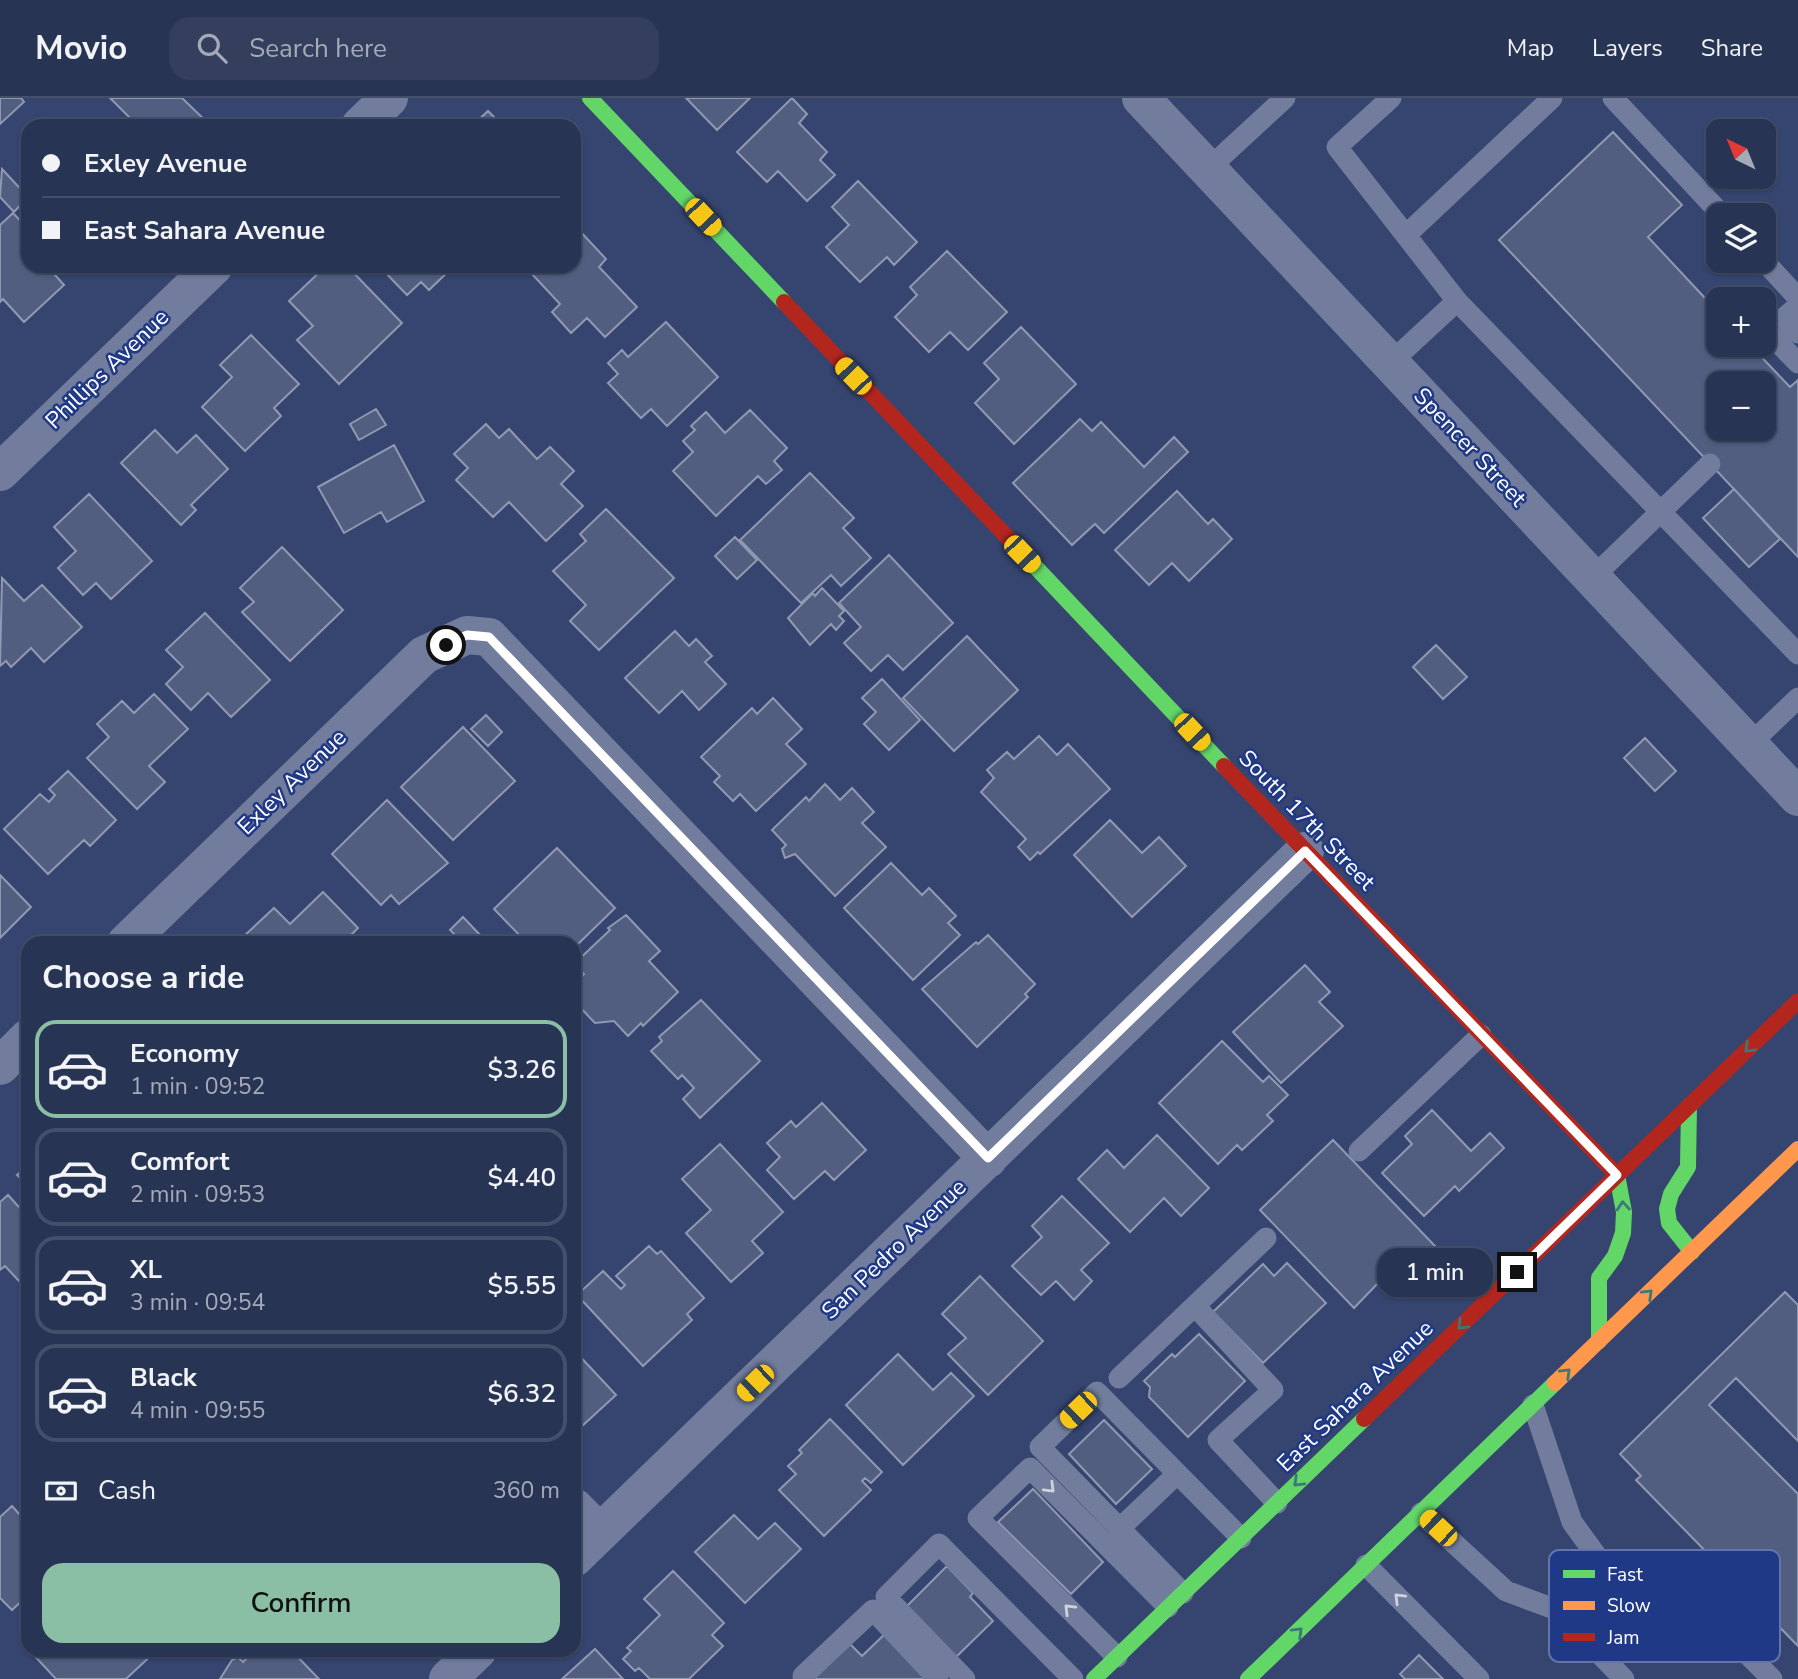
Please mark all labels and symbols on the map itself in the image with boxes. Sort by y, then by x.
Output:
north arrow [1706,119,1776,189]
car [681,194,726,240]
street label: Phillips Avenue [38,302,176,436]
car [831,354,876,398]
street label: Spencer Street [1407,381,1534,514]
car [1000,532,1045,576]
route start [430,629,462,661]
car [1170,709,1215,755]
street label: Exley Avenue [231,722,353,842]
street label: South 17th Street [1232,743,1383,898]
one-way arrow [1744,1039,1757,1052]
street label: San Pedro Avenue [815,1172,973,1326]
one-way arrow [1616,1200,1631,1211]
callout: 1 min [1377,1248,1492,1296]
route end [1501,1256,1533,1288]
one-way arrow [1640,1290,1653,1303]
street label: East Sahara Avenue [1270,1313,1440,1479]
one-way arrow [1457,1316,1470,1329]
car [733,1361,778,1405]
one-way arrow [1558,1368,1571,1381]
car [1056,1388,1101,1432]
one-way arrow [1293,1474,1306,1487]
one-way arrow [1042,1480,1054,1492]
car [1416,1506,1461,1550]
legend [1549,1550,1780,1662]
text: Fast [1607,1562,1643,1588]
text: Slow [1607,1593,1651,1619]
one-way arrow [1394,1594,1407,1607]
one-way arrow [1064,1604,1077,1617]
text: Jam [1606,1625,1640,1651]
one-way arrow [1289,1627,1302,1640]

